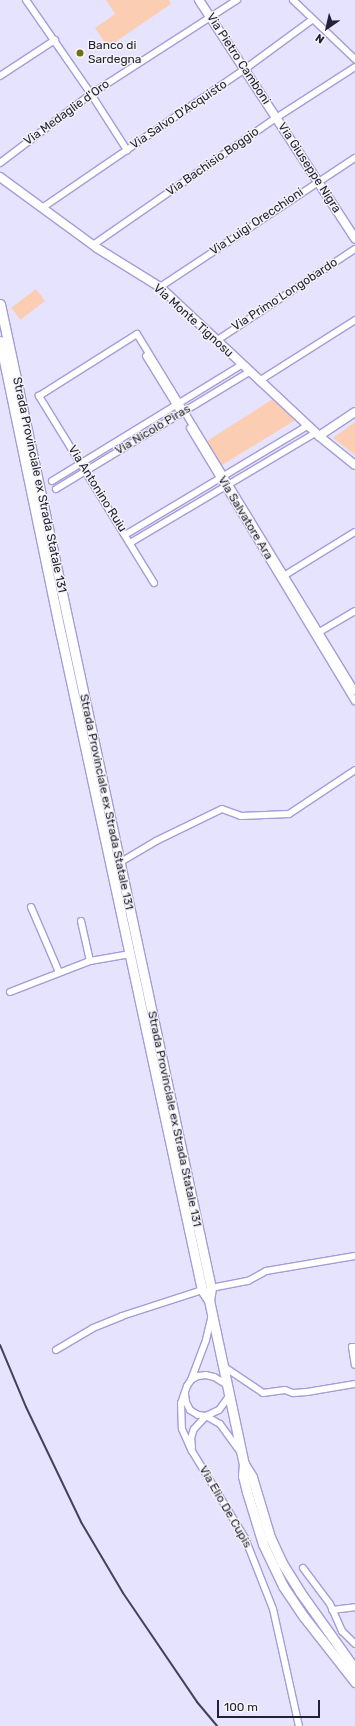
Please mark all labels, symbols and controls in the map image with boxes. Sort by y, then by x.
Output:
north arrow [307,8,347,48]
street label: Via Pietro Camboni [203,11,273,107]
text: N [313,31,327,46]
place label: Banco di Sardegna [88,39,141,67]
marker: Banco di Sardegna [75,48,85,58]
street label: Via Medaglie d'Oro [21,77,113,149]
street label: Via Salvo D'Acquisto [128,77,230,153]
street label: Via Giuseppe Nigra [274,120,344,216]
street label: Via Bachisio Boggio [164,125,262,199]
street label: Via Luigi Orecchioni [207,185,307,259]
street label: Via Primo Longobardo [229,255,341,335]
street label: Via Monte Tignosu [150,281,236,361]
street label: Strada Provinciale ex Strada Statale 131 [9,376,69,594]
street label: Via Nicolò Piras [113,402,193,458]
street label: Via Antonino Ruiu [65,443,129,535]
street label: Via Salvatore Ara [214,474,276,562]
street label: Strada Provinciale ex Strada Statale 131 [76,693,136,911]
street label: Strada Provinciale ex Strada Statale 131 [144,1010,204,1228]
street label: Via Elio De Cupis [196,1463,254,1551]
scale bar [219,1692,322,1718]
text: 100 m [224,1700,258,1714]

